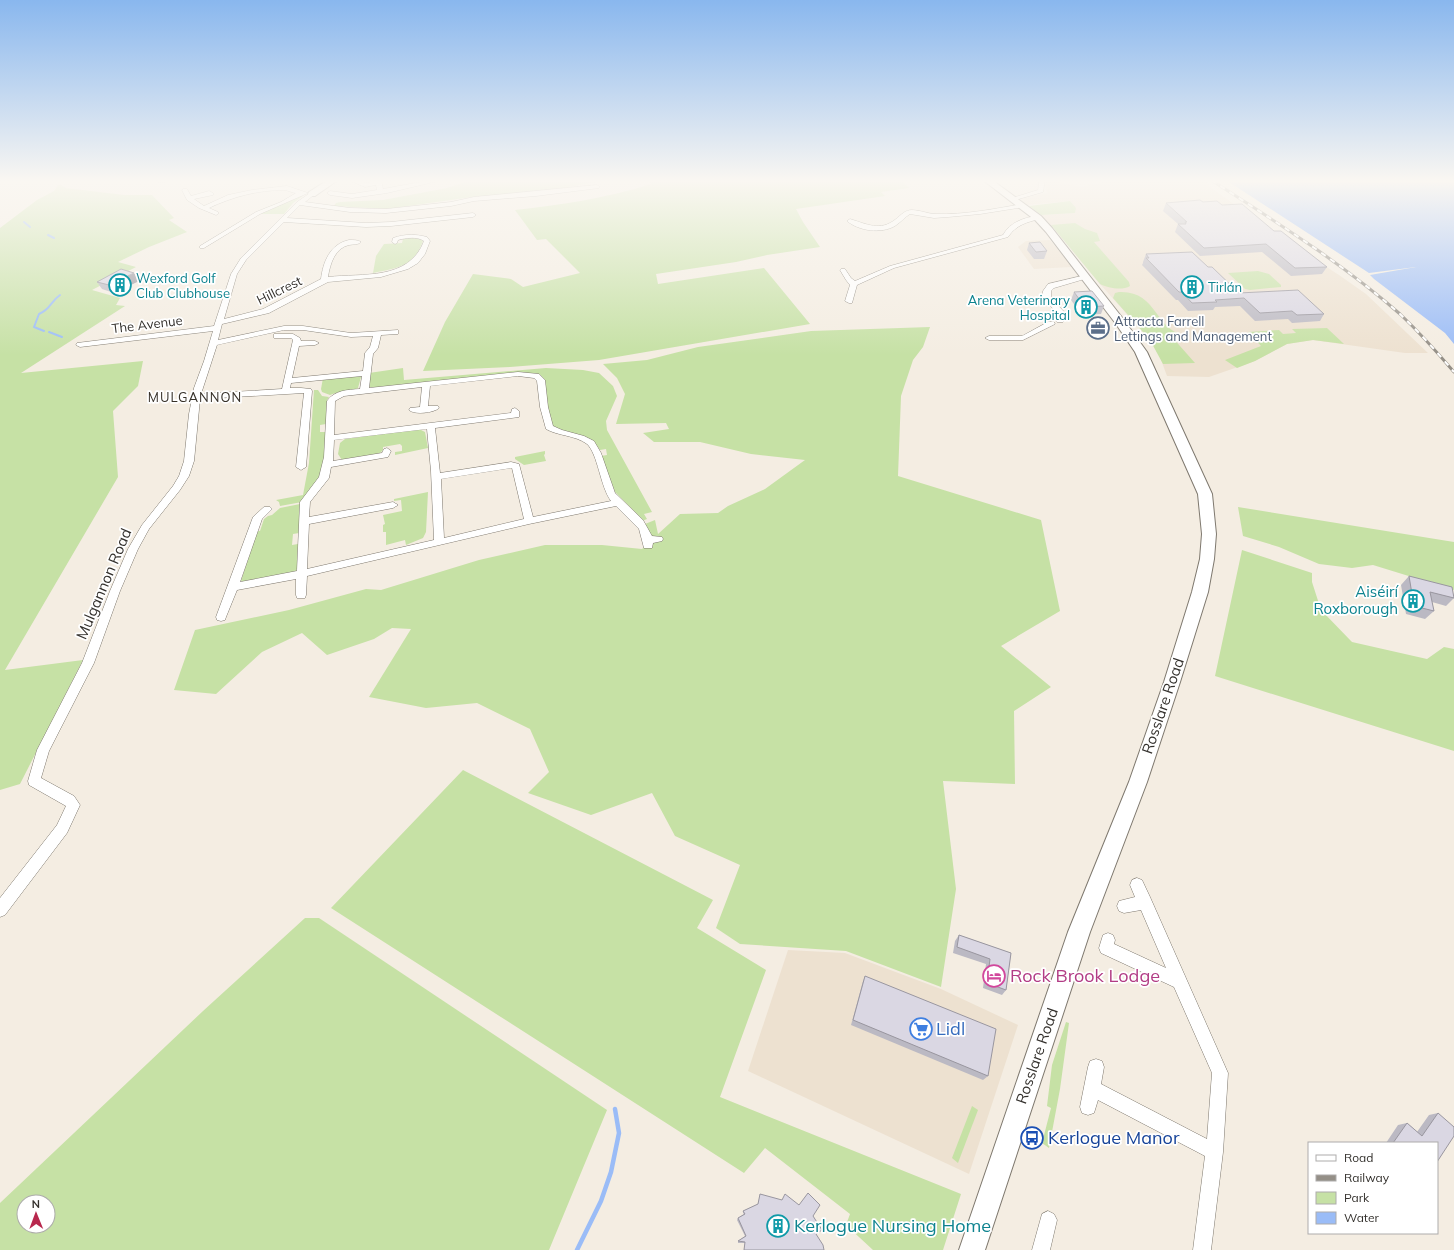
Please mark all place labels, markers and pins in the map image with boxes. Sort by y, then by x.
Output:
place label: Wexford Golf Club Clubhouse [136,270,230,301]
building icon: Wexford Golf Club Clubhouse [107,272,133,298]
building icon: Tirlán [1179,274,1205,300]
place label: Tirlán [1208,279,1242,295]
place label: Arena Veterinary Hospital [968,292,1070,323]
building icon: Arena Veterinary Hospital [1073,294,1099,320]
place label: Attracta Farrell Lettings and Management [1114,313,1272,344]
office icon: Attracta Farrell Lettings and Management [1085,315,1111,341]
place label: Aiséirí Roxborough [1313,582,1399,618]
building icon: Aiséirí Roxborough [1400,588,1426,614]
hotel icon: Rock Brook Lodge [981,963,1007,989]
place label: Rock Brook Lodge [1010,964,1160,987]
supermarket icon: Lidl [908,1016,934,1042]
place label: Lidl [936,1017,965,1040]
bus stop icon: Kerlogue Manor [1019,1125,1045,1151]
place label: Kerlogue Manor [1048,1126,1180,1149]
building icon: Kerlogue Nursing Home [765,1213,791,1239]
place label: Kerlogue Nursing Home [794,1214,991,1237]

